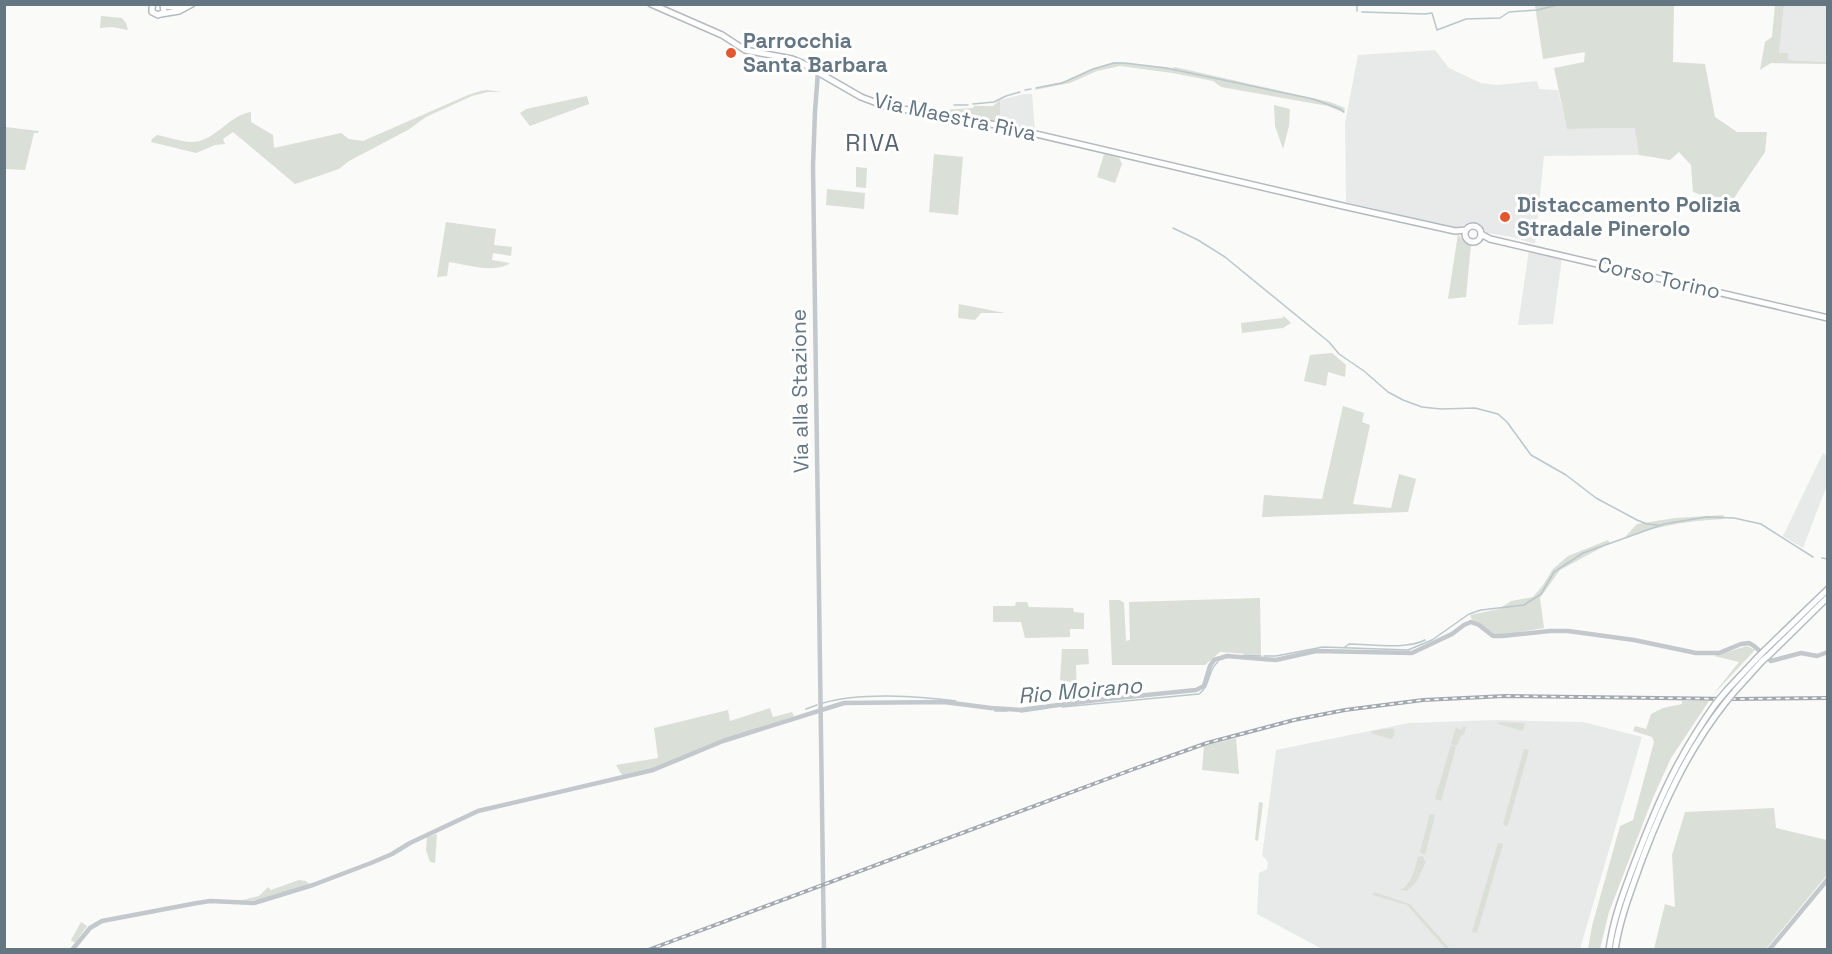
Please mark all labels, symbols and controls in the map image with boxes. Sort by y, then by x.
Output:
place label: Parrocchia Santa Barbara [743,27,888,78]
marker: Parrocchia Santa Barbara [724,46,738,60]
street label: Via Maestra Riva [872,86,1039,147]
district label: RIVA [845,127,901,158]
place label: Distaccamento Polizia Stradale Pinerolo [1517,191,1741,242]
marker: Distaccamento Polizia Stradale Pinerolo [1498,210,1512,224]
street label: Corso Torino [1595,250,1723,305]
street label: Via alla Stazione [785,309,814,473]
water label: Rio Moirano [1017,671,1144,709]

